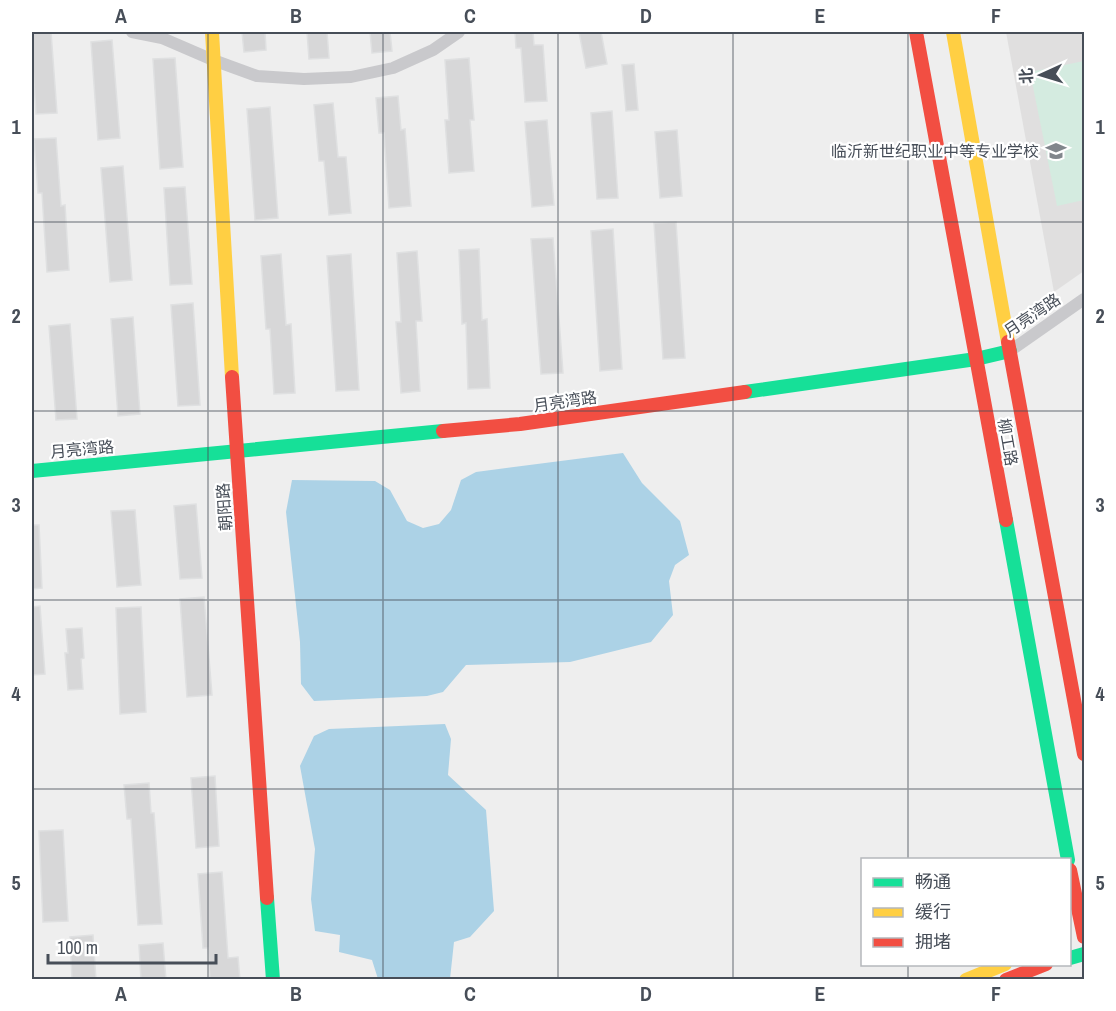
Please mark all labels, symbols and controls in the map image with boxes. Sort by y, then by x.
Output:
text: A [115,2,127,29]
text: B [290,2,302,29]
text: C [464,2,476,29]
text: D [640,2,652,29]
text: E [815,2,826,29]
text: F [991,2,1001,29]
north arrow [1011,45,1071,105]
text: 北 [1015,67,1038,85]
text: 1 [11,113,21,140]
text: 1 [1095,113,1105,140]
school or university icon: 临沂新世纪职业中等专业学校 [1044,139,1068,163]
place label: 临沂新世纪职业中等专业学校 [831,140,1039,162]
street label: 月亮湾路 [999,288,1065,342]
text: 2 [11,302,21,329]
text: 2 [1095,302,1105,329]
street label: 月亮湾路 [532,386,598,416]
street label: 柳工路 [993,416,1023,468]
street label: 月亮湾路 [49,435,115,463]
street label: 朝阳路 [211,482,237,532]
text: 3 [11,491,21,518]
text: 3 [1095,491,1105,518]
text: 4 [11,680,21,707]
text: 4 [1095,680,1105,707]
legend [861,858,1071,966]
text: 5 [11,869,21,896]
text: 畅通 [915,869,951,894]
text: 5 [1095,869,1105,896]
text: 缓行 [915,899,951,924]
scale bar [48,927,216,965]
text: 拥堵 [915,929,951,954]
text: 100 m [57,935,98,960]
text: A [115,980,127,1007]
text: B [290,980,302,1007]
text: C [464,980,476,1007]
text: D [640,980,652,1007]
text: E [815,980,826,1007]
text: F [991,980,1001,1007]

